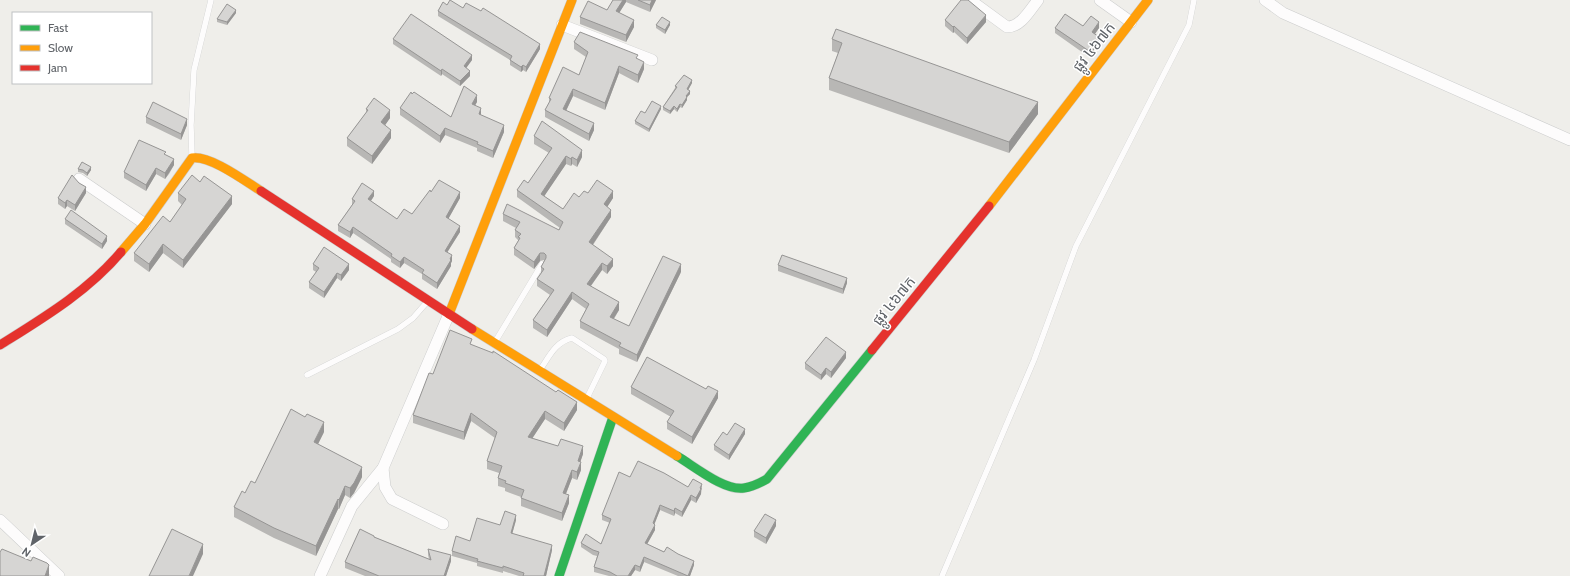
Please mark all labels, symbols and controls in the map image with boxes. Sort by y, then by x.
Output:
legend [12,12,152,84]
street label: ផ្លូវ ៤៦៧ក [1069,19,1122,78]
text: Fast [48,20,68,35]
text: Slow [48,40,73,55]
text: Jam [47,60,67,75]
street label: ផ្លូវ ៤៦៧ក [869,273,923,332]
north arrow [12,524,52,564]
text: N [19,544,33,560]

